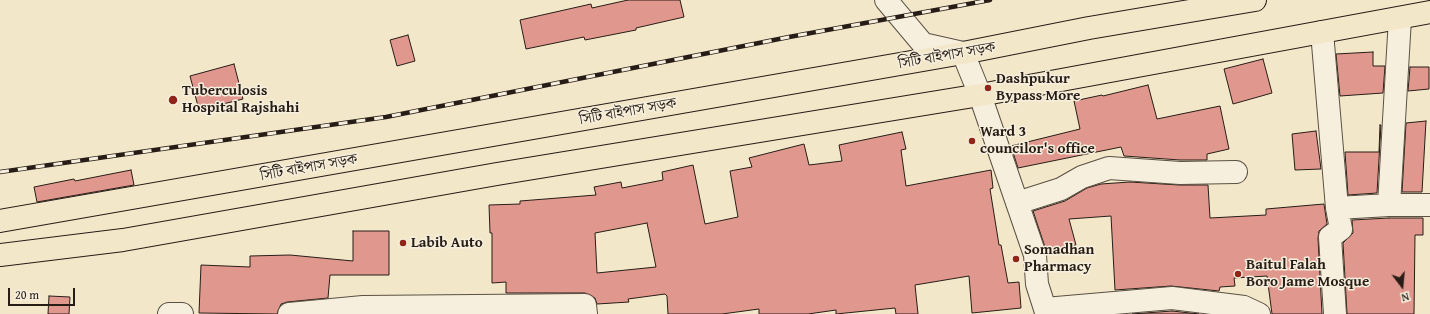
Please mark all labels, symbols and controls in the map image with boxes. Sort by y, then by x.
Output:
street label: সিটি বাইপাস সড়ক [897,39,997,73]
place label: Dashpukur Bypass More [996,70,1080,105]
place label: Tuberculosis Hospital Rajshahi [182,82,299,117]
marker: Dashpukur Bypass More [983,83,993,93]
marker: Tuberculosis Hospital Rajshahi [167,94,179,106]
street label: সিটি বাইপাস সড়ক [578,95,678,129]
place label: Ward 3 councilor's office [980,123,1095,158]
marker: Ward 3 councilor's office [967,136,977,146]
street label: সিটি বাইপাস সড়ক [259,151,359,185]
place label: Labib Auto [411,234,483,252]
marker: Labib Auto [398,238,408,248]
place label: Somadhan Pharmacy [1024,241,1094,276]
marker: Somadhan Pharmacy [1011,254,1021,264]
place label: Baitul Falah Boro Jame Mosque [1246,256,1369,291]
north arrow [1382,266,1422,306]
marker: Baitul Falah Boro Jame Mosque [1233,269,1243,279]
scale bar [10,280,77,306]
text: 20 m [15,286,39,303]
text: N [1400,289,1411,306]

